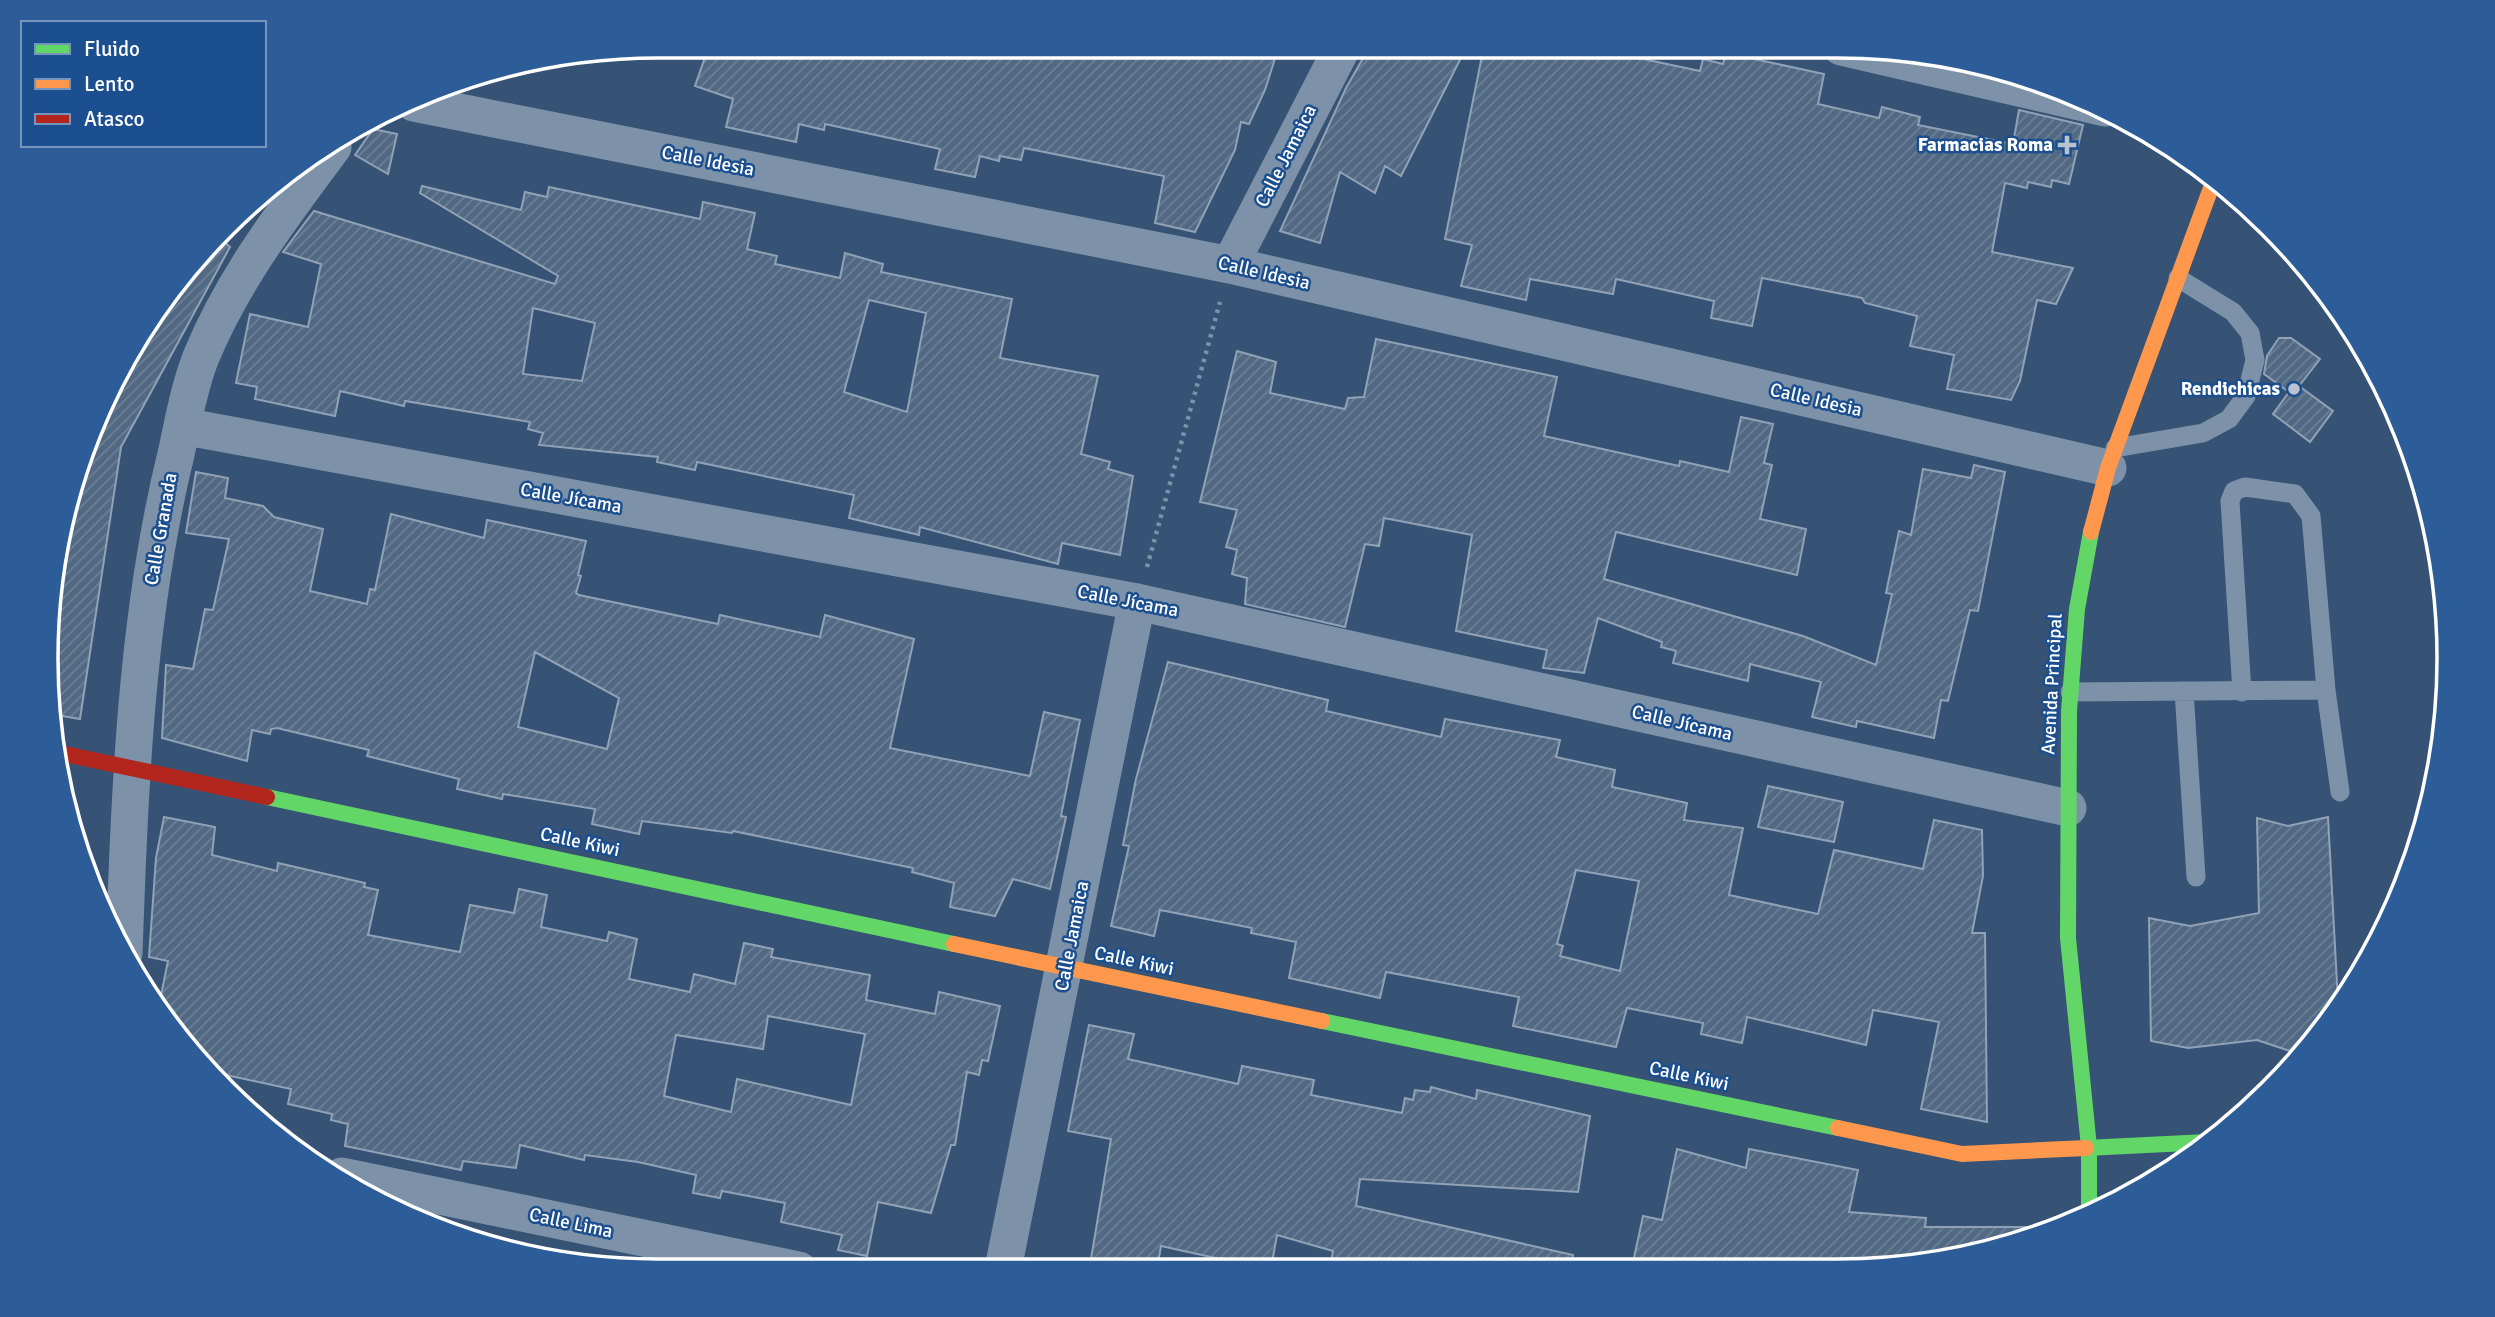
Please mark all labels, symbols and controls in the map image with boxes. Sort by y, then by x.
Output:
legend [21,21,266,147]
text: Fluido [84,36,140,62]
text: Lento [84,71,134,97]
street label: Calle Jamaica [1250,101,1322,211]
text: Atasco [84,106,144,132]
place label: Farmacias Roma [1918,133,2053,157]
marker: Farmacias Roma [2059,137,2075,153]
street label: Calle Idesia [660,140,756,182]
street label: Calle Idesia [1216,251,1312,295]
place label: Rendichicas [2181,377,2280,401]
street label: Calle Idesia [1768,378,1864,422]
marker: Rendichicas [2286,381,2302,397]
street label: Calle Granada [139,471,183,587]
street label: Calle Jícama [518,477,624,519]
street label: Calle Jícama [1075,579,1181,623]
street label: Avenida Principal [2036,613,2068,755]
street label: Calle Jícama [1629,700,1735,746]
street label: Calle Kiwi [538,822,622,862]
street label: Calle Jamaica [1050,879,1094,993]
street label: Calle Kiwi [1092,941,1176,981]
street label: Calle Kiwi [1647,1056,1731,1096]
street label: Calle Lima [527,1202,615,1244]

